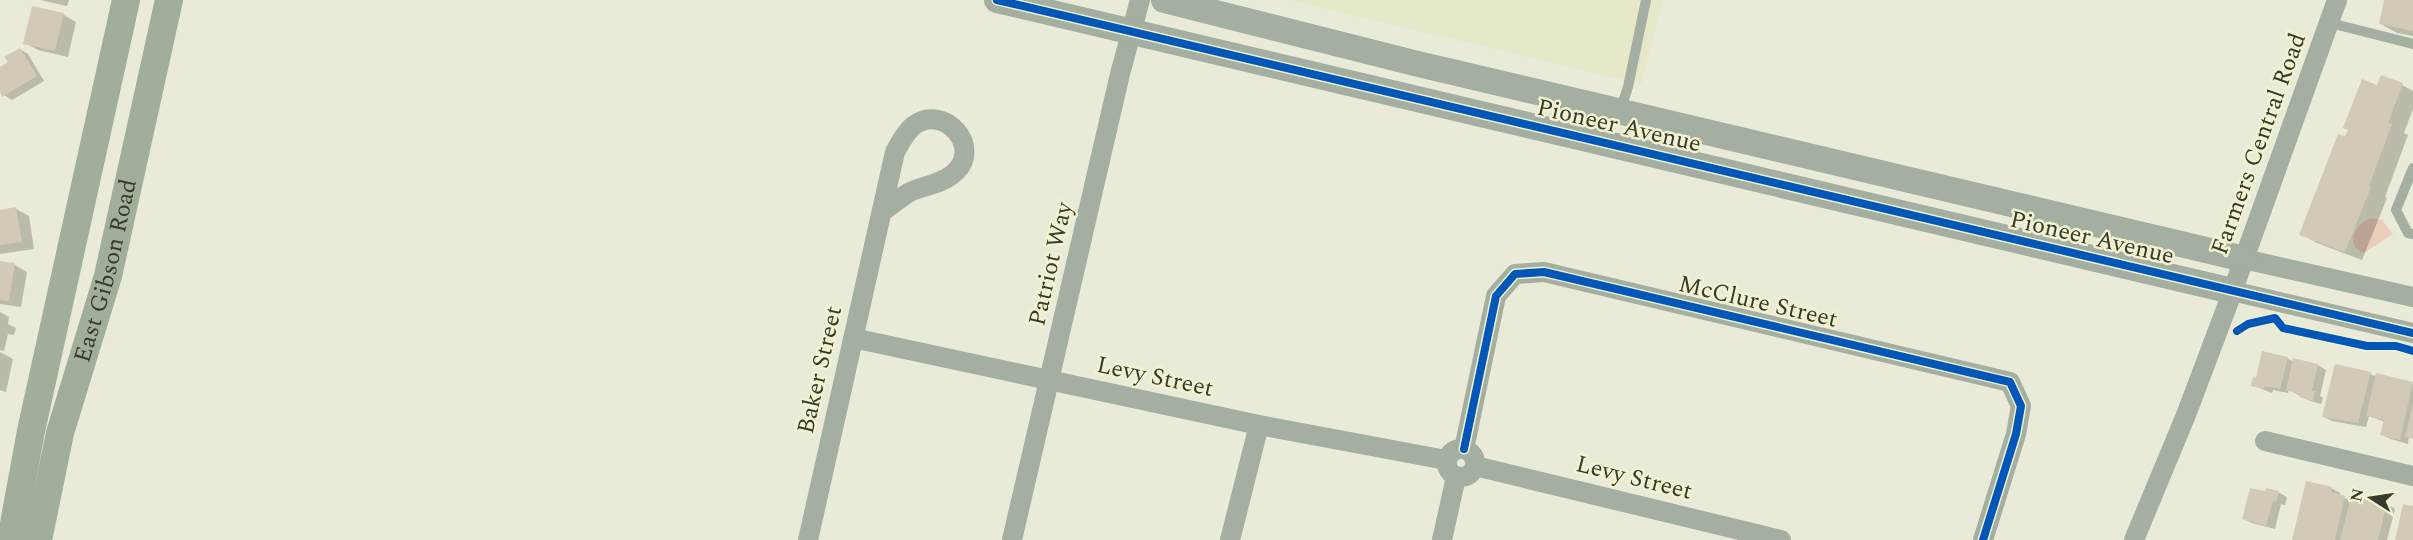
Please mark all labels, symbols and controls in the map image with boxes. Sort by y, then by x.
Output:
street label: Farmers Central Road [2202,28,2316,260]
street label: Pioneer Avenue [1533,90,1705,162]
street label: East Gibson Road [65,175,147,367]
street label: Patriot Way [1019,197,1083,329]
street label: Pioneer Avenue [2006,202,2178,274]
street label: McClure Street [1675,266,1841,338]
street label: Baker Street [788,302,852,438]
street label: Levy Street [1093,347,1217,407]
street label: Levy Street [1572,446,1696,510]
north arrow [2341,468,2401,528]
text: N [2344,486,2370,504]

